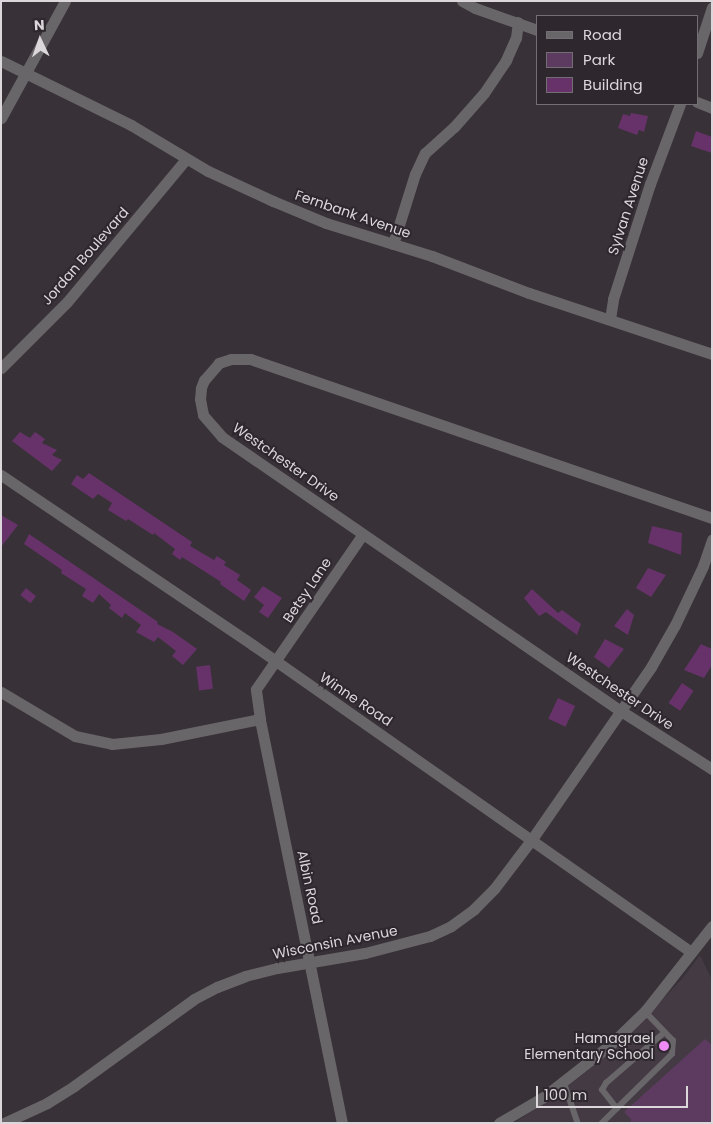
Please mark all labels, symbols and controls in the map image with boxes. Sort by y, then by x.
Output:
north arrow [15,15,65,65]
text: N [33,15,45,35]
legend [536,15,698,105]
text: Road [583,24,622,45]
text: Park [583,49,615,70]
text: Building [583,74,643,95]
street label: Sylvan Avenue [604,155,652,257]
street label: Fernbank Avenue [293,186,413,242]
street label: Jordan Boulevard [38,204,132,308]
street label: Westchester Drive [230,419,342,505]
street label: Betsy Lane [279,554,335,626]
street label: Westchester Drive [563,649,677,733]
street label: Winne Road [317,669,395,729]
street label: Albin Road [294,849,326,925]
street label: Wisconsin Avenue [271,922,399,962]
place label: Hamagrael Elementary School [524,1030,654,1062]
marker: Hamagrael Elementary School [658,1040,670,1052]
scale bar [538,1076,690,1108]
text: 100 m [544,1084,587,1105]

